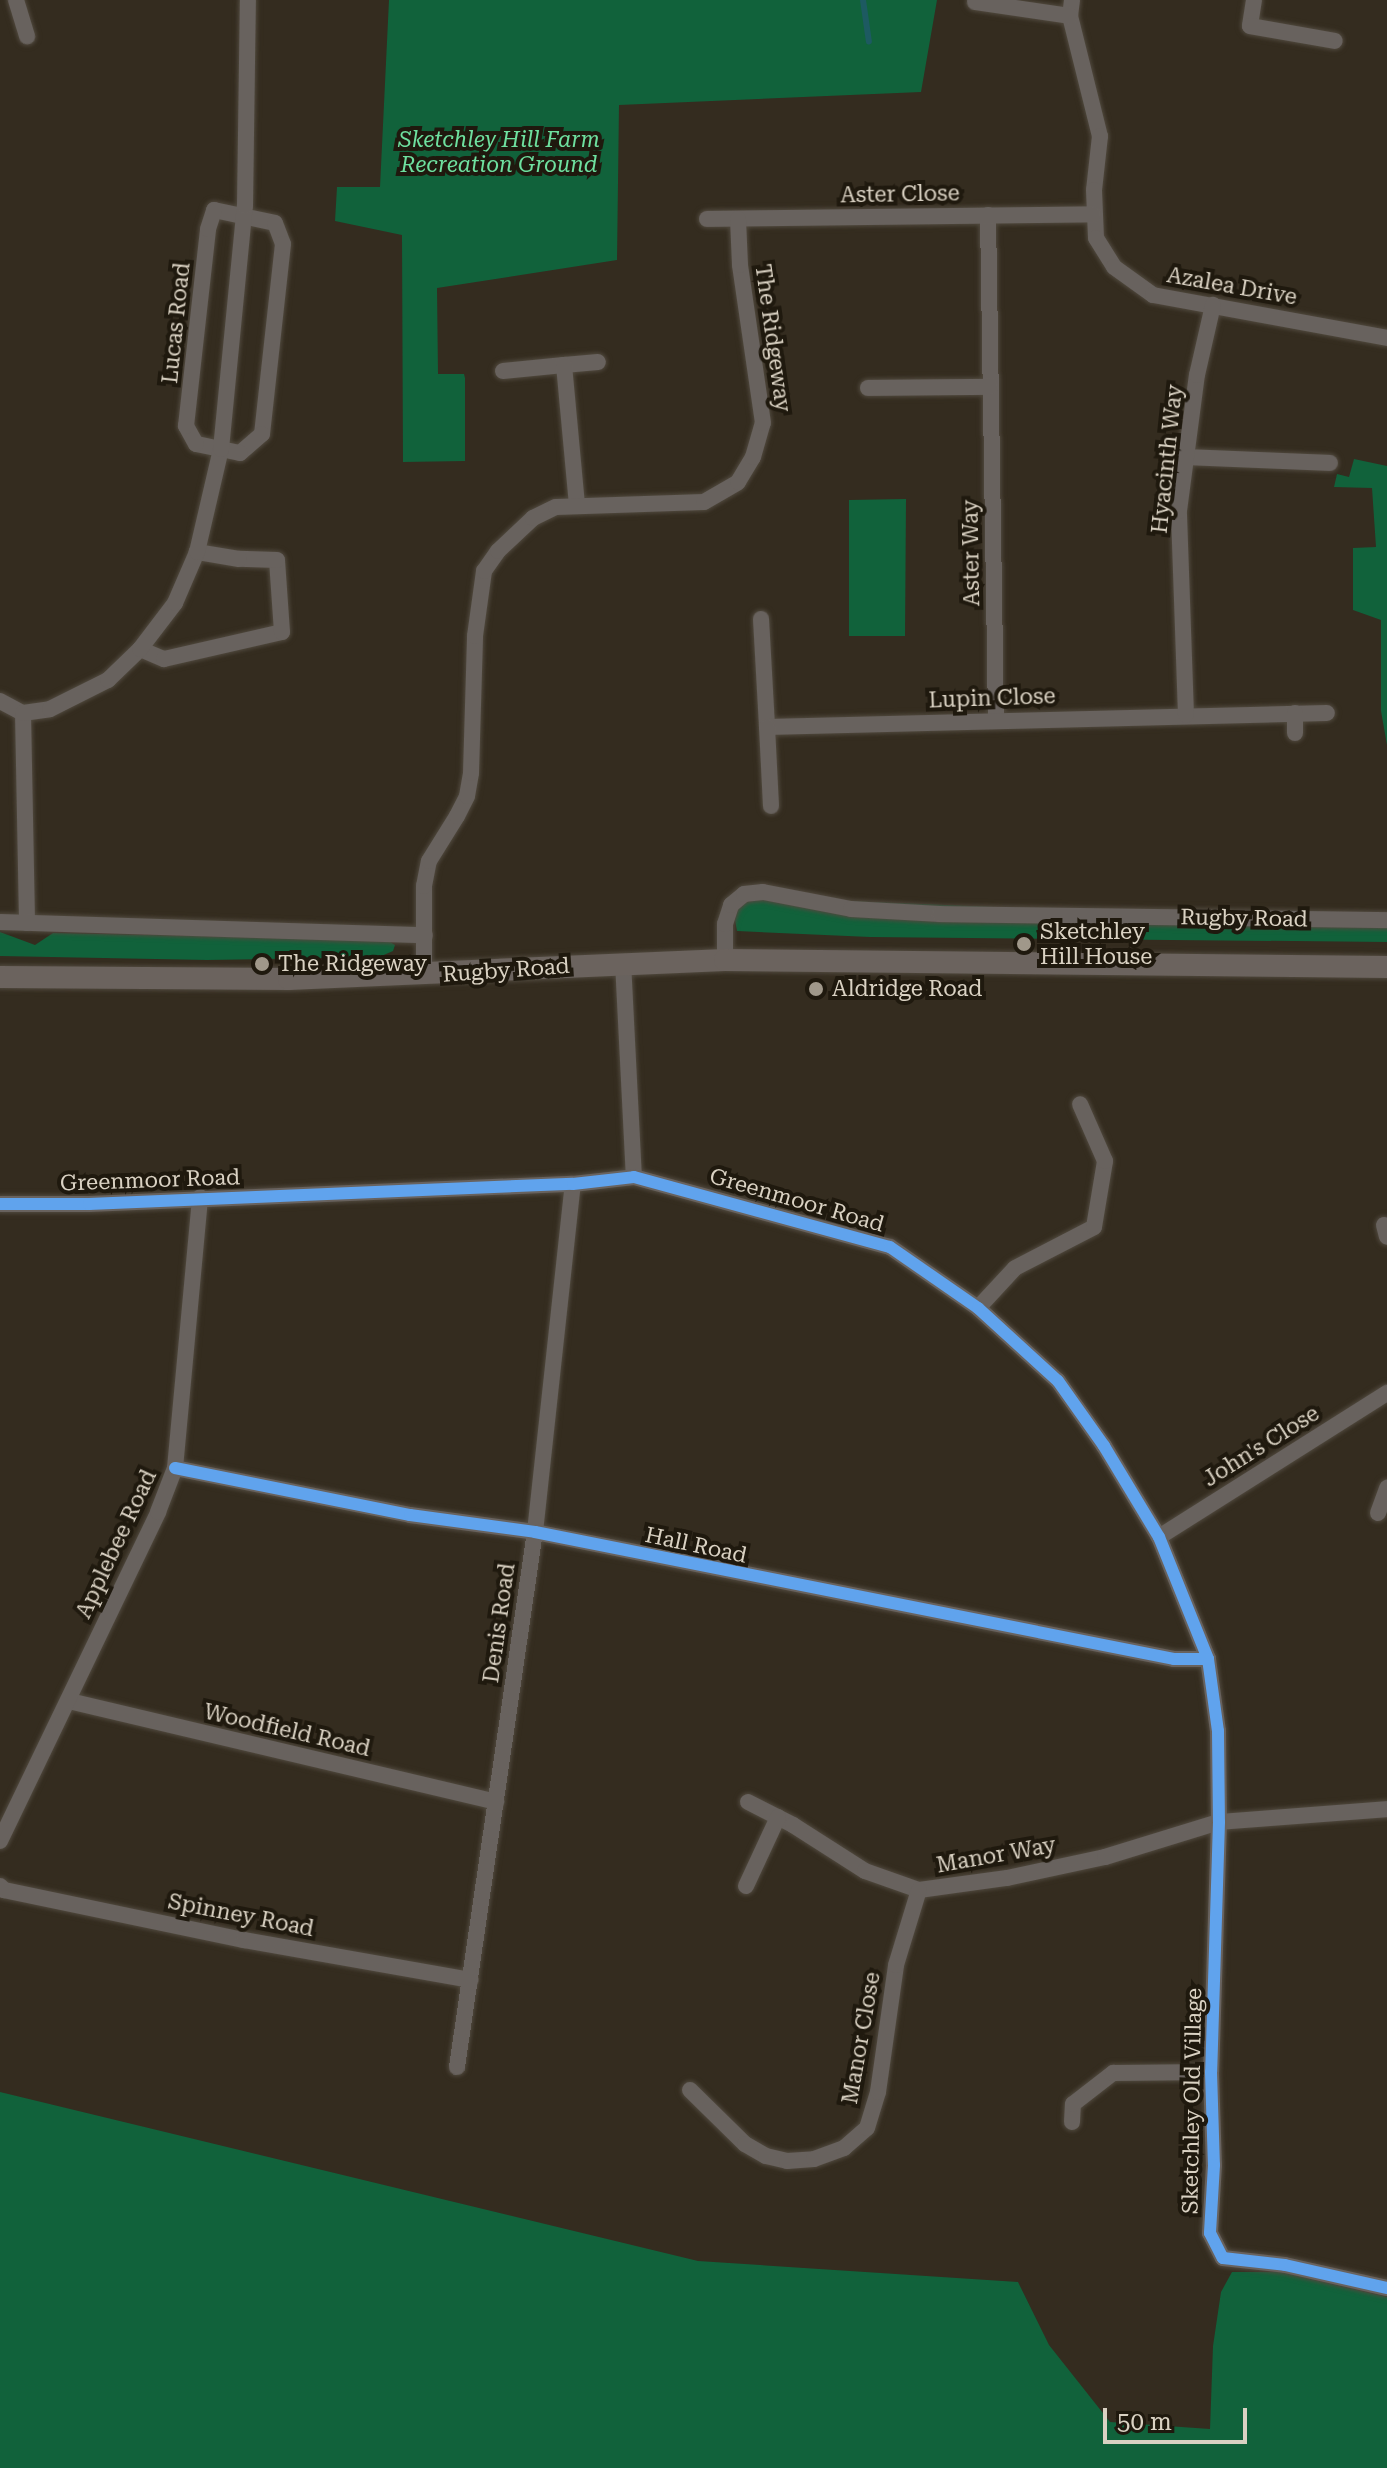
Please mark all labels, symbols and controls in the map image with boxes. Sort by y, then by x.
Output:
park label: Sketchley Hill Farm Recreation Ground [398,126,600,178]
street label: Aster Close [840,180,960,208]
street label: Lucas Road [157,261,195,385]
street label: The Ridgeway [750,262,796,414]
street label: Azalea Drive [1165,262,1299,310]
street label: Hyacinth Way [1146,383,1188,535]
street label: Aster Way [957,500,985,606]
street label: Lupin Close [928,683,1056,713]
street label: Rugby Road [1180,904,1308,932]
place label: Sketchley Hill House [1040,918,1152,970]
marker: Sketchley Hill House [1015,935,1033,953]
place label: The Ridgeway [278,951,427,977]
street label: Rugby Road [442,952,570,988]
marker: The Ridgeway [253,955,271,973]
place label: Aldridge Road [832,976,982,1002]
marker: Aldridge Road [807,980,825,998]
street label: Greenmoor Road [707,1162,887,1238]
street label: Greenmoor Road [59,1164,241,1196]
street label: John's Close [1198,1400,1324,1492]
street label: Applebee Road [70,1466,162,1622]
street label: Hall Road [643,1521,749,1569]
street label: Denis Road [478,1561,520,1685]
street label: Woodfield Road [201,1698,373,1762]
street label: Manor Way [934,1832,1058,1878]
street label: Spinney Road [166,1888,316,1942]
street label: Manor Close [836,1970,886,2106]
street label: Sketchley Old Village [1177,1988,1207,2214]
scale bar [1107,2392,1251,2442]
text: 50 m [1117,2408,1172,2436]

